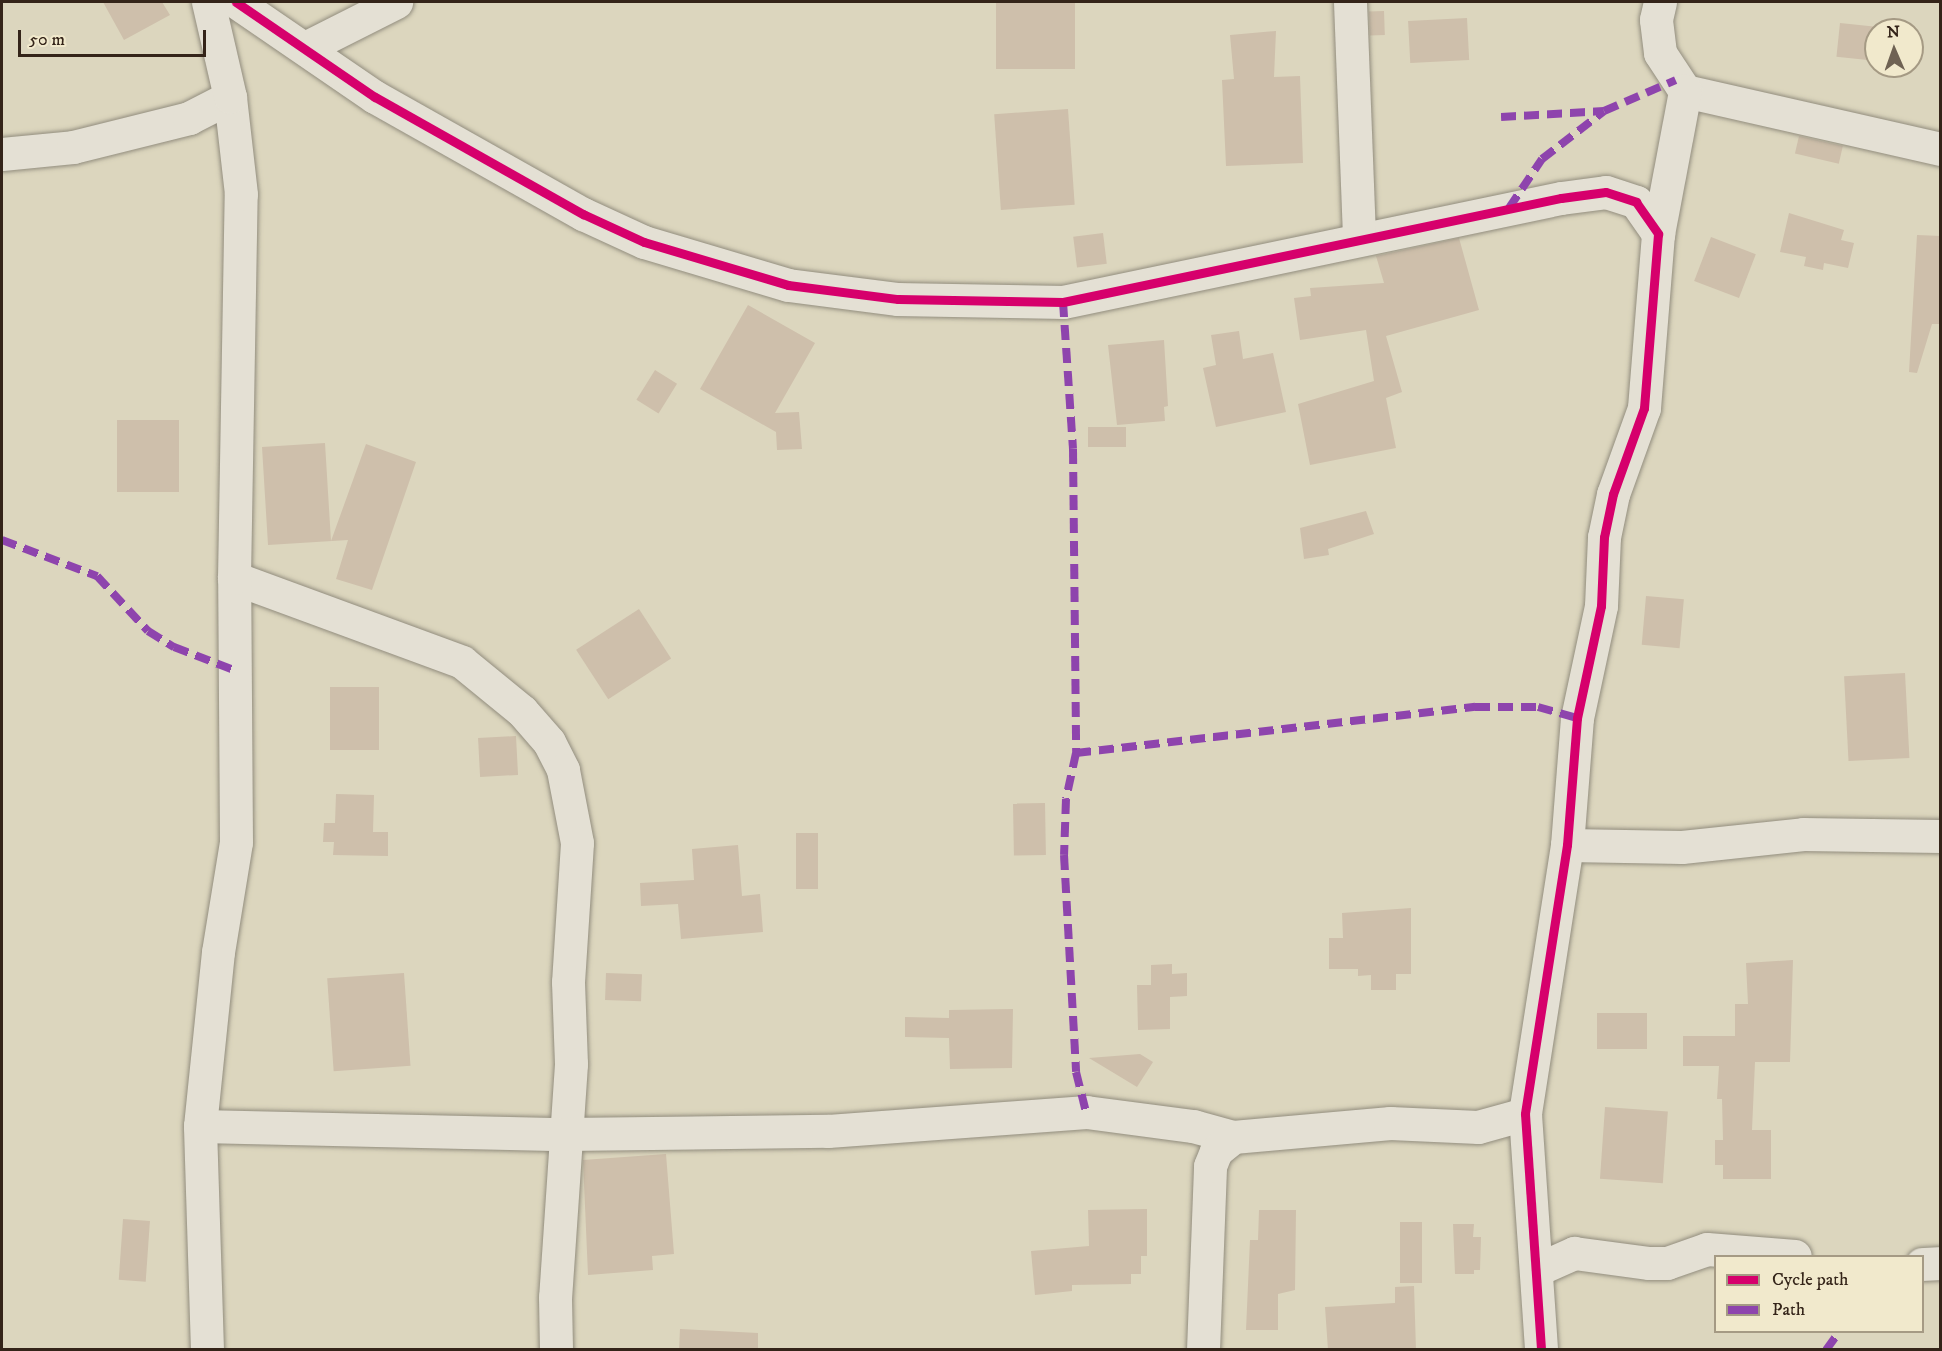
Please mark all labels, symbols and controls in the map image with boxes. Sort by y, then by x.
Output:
scale bar [21,18,208,56]
north arrow [1864,18,1924,78]
text: N [1887,22,1900,42]
text: 50 m [29,29,65,51]
legend [1714,1255,1924,1333]
text: Cycle path [1772,1269,1849,1291]
text: Path [1772,1299,1805,1321]

